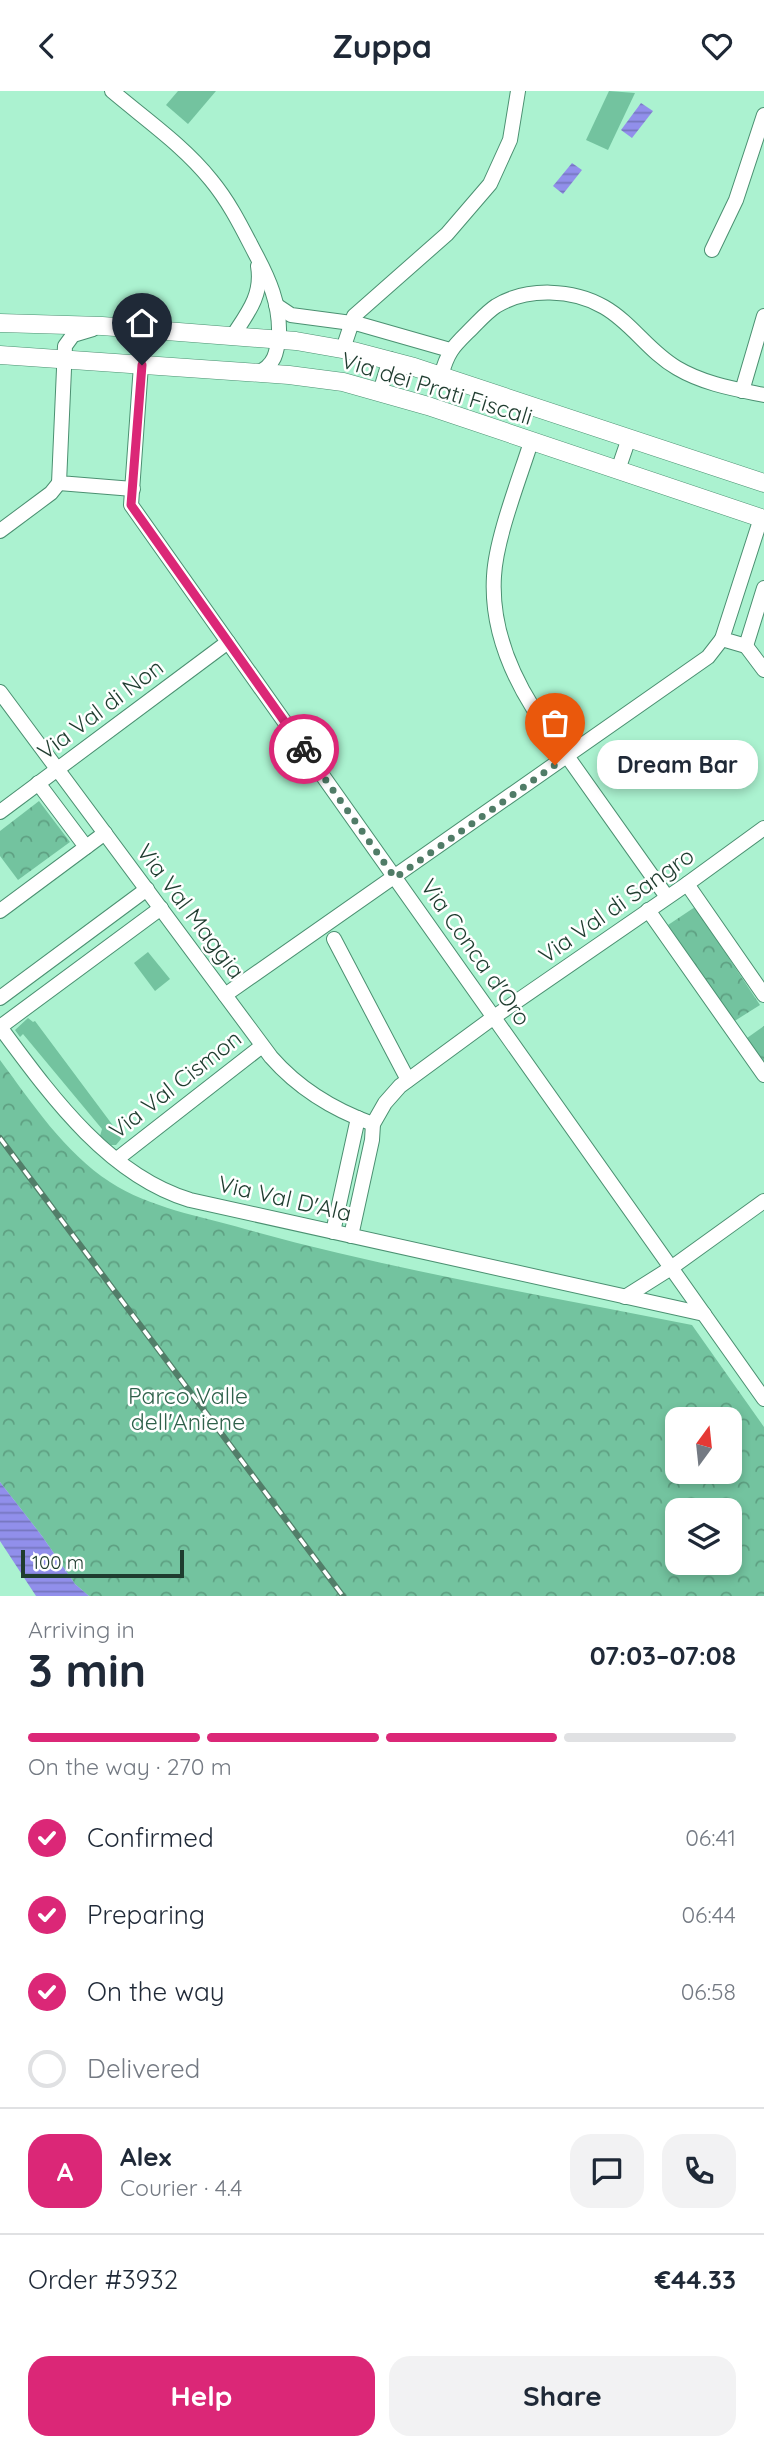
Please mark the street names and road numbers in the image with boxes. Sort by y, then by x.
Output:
street label: Via dei Prati Fiscali [338,345,536,431]
street label: Via Val di Non [31,652,169,766]
street label: Via Val Maggia [131,838,251,984]
street label: Via Val di Sangro [533,841,699,969]
street label: Via Conca d'Oro [415,873,537,1031]
street label: Via Val Cismon [103,1023,247,1145]
street label: Via Val D'Ala [215,1169,355,1227]

